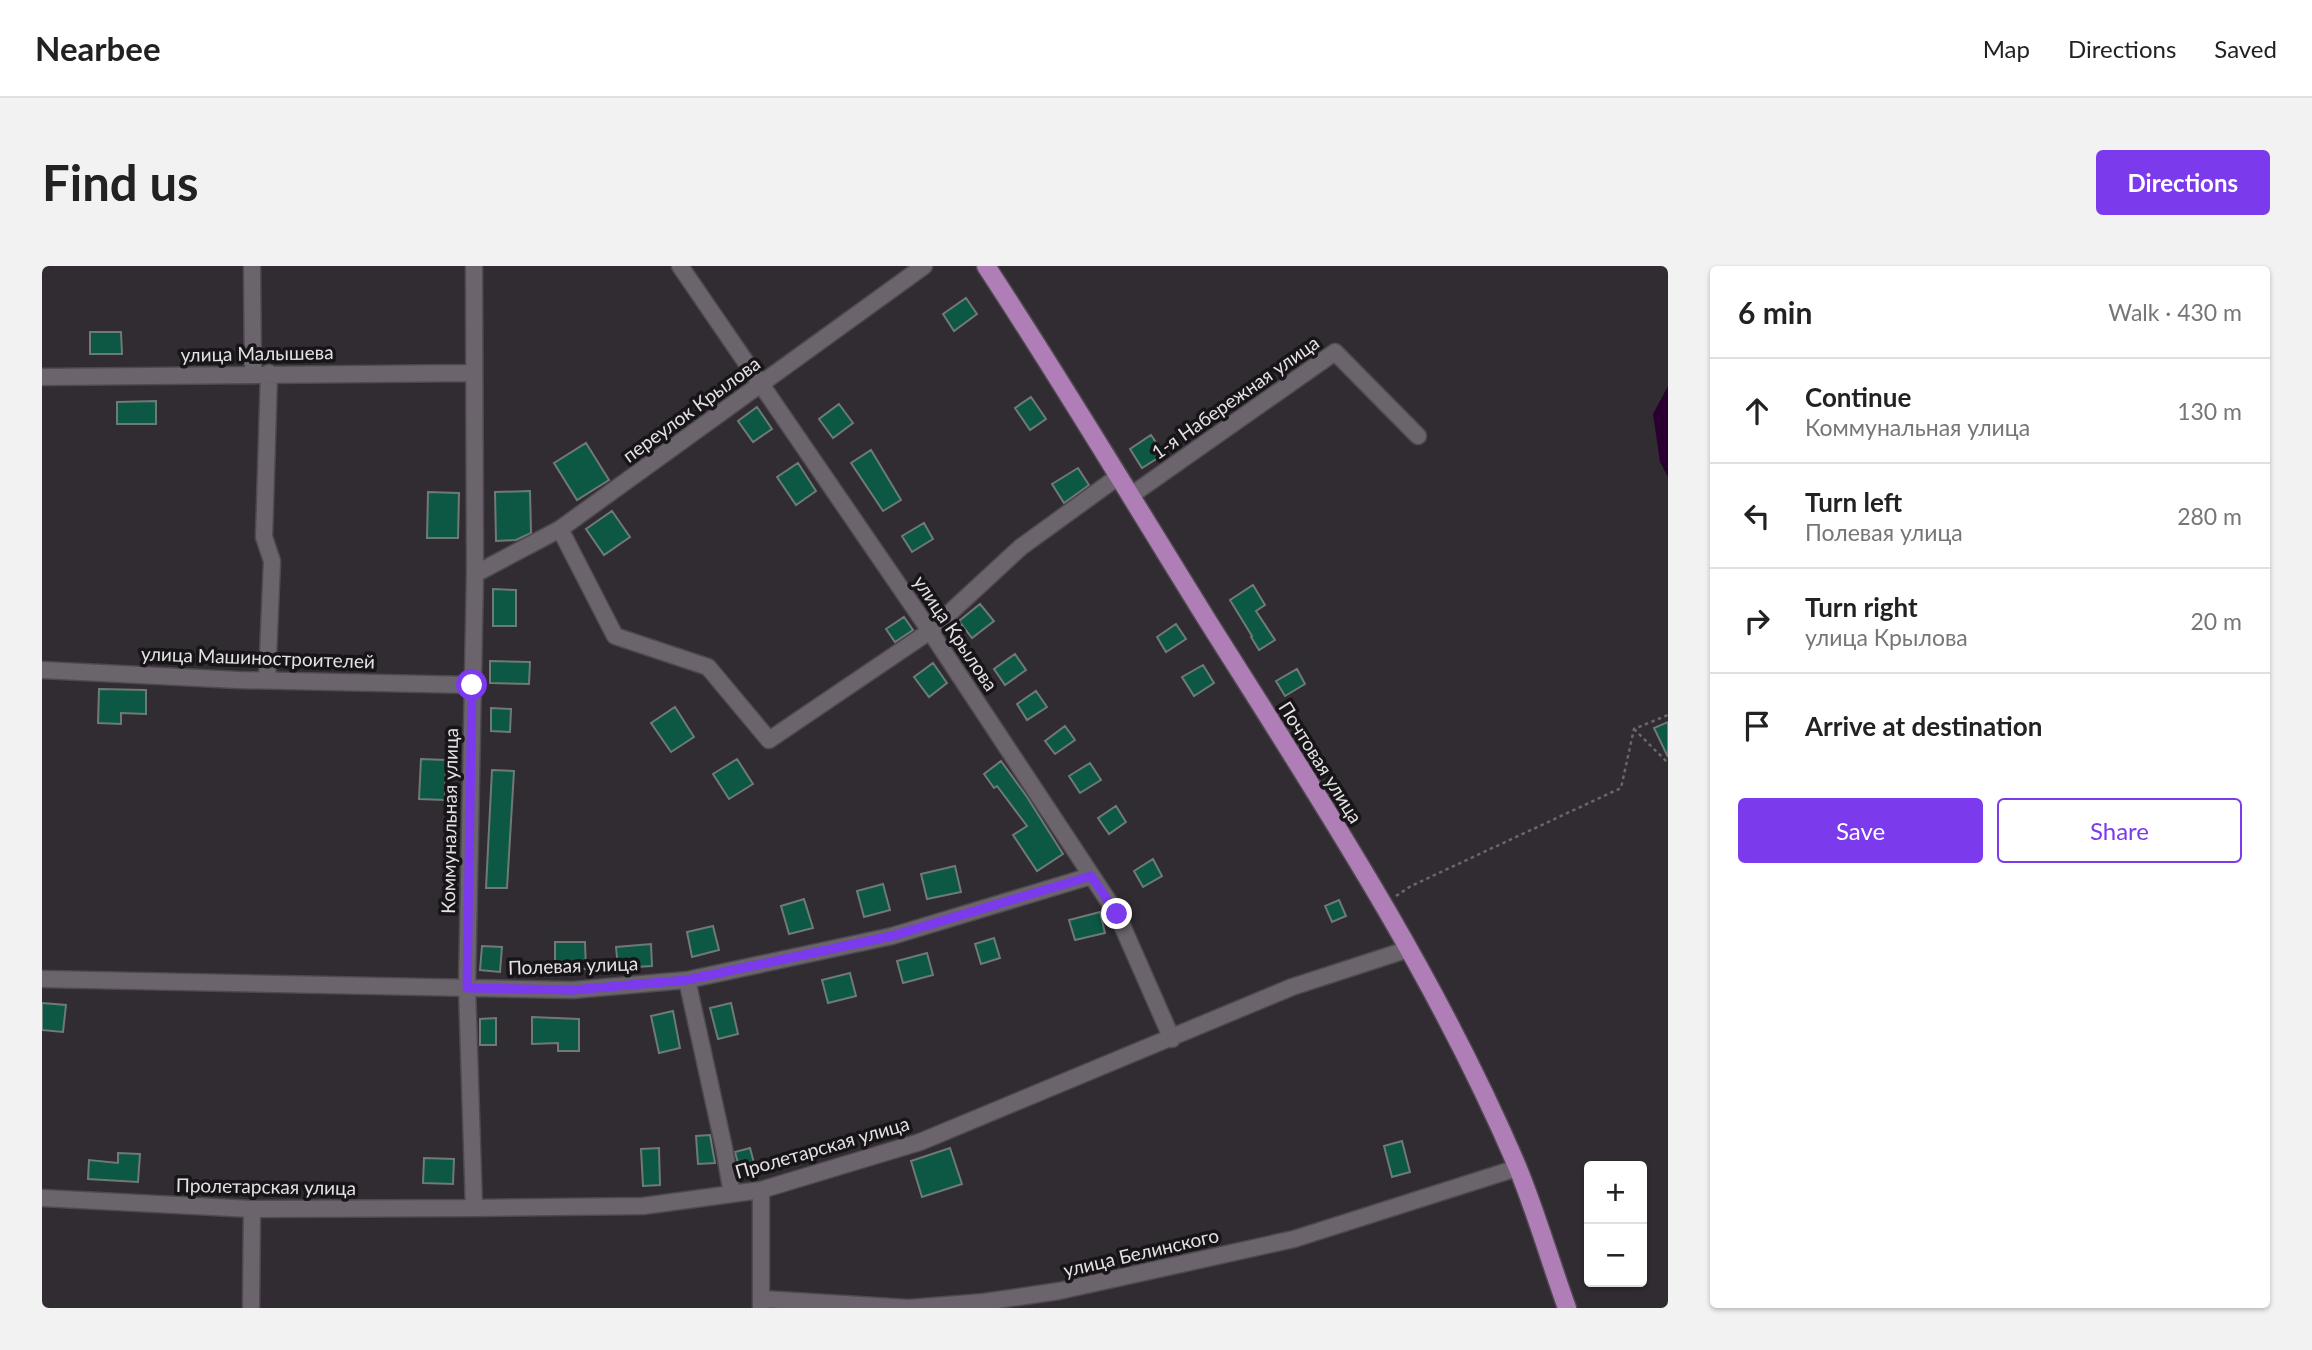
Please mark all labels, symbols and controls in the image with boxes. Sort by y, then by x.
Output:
text: Nearbee [35,28,161,68]
text: Map [1983,34,2030,63]
text: Directions [2068,34,2176,63]
text: Saved [2214,34,2277,63]
button: Directions [2096,150,2270,215]
text: Find us [42,153,199,211]
text: 6 min [1738,294,1812,330]
text: Walk · 430 m [2108,298,2242,326]
street label: 1-я Набережная улица [1147,331,1323,463]
street label: улица Малышева [180,340,334,366]
street label: переулок Крылова [618,351,764,467]
text: Continue [1805,381,1911,413]
icon: ahead [1738,392,1776,430]
text: 130 m [2177,397,2242,425]
text: Коммунальная улица [1805,413,2030,441]
text: Turn left [1805,486,1902,518]
icon: left [1738,497,1776,535]
text: 280 m [2177,502,2242,530]
text: Полевая улица [1805,518,1963,546]
street label: улица Крылова [909,571,1003,695]
text: Turn right [1805,591,1918,623]
icon: right [1738,602,1776,640]
text: 20 m [2191,607,2242,635]
text: улица Крылова [1805,623,1968,651]
street label: улица Машиностроителей [141,641,375,673]
route start [456,669,487,700]
street label: Почтовая улица [1274,697,1368,827]
icon: arrive [1738,707,1776,745]
text: Arrive at destination [1805,710,2042,742]
street label: Коммунальная улица [436,728,462,914]
button: Save [1738,798,1983,863]
button: Share [1997,798,2242,863]
route end [1101,898,1132,929]
street label: Полевая улица [507,951,639,979]
street label: Пролетарская улица [732,1111,912,1183]
map controls [1584,1161,1647,1287]
button: + [1584,1161,1647,1224]
street label: Пролетарская улица [176,1173,356,1199]
street label: улица Белинского [1061,1223,1221,1281]
button: − [1584,1224,1647,1287]

